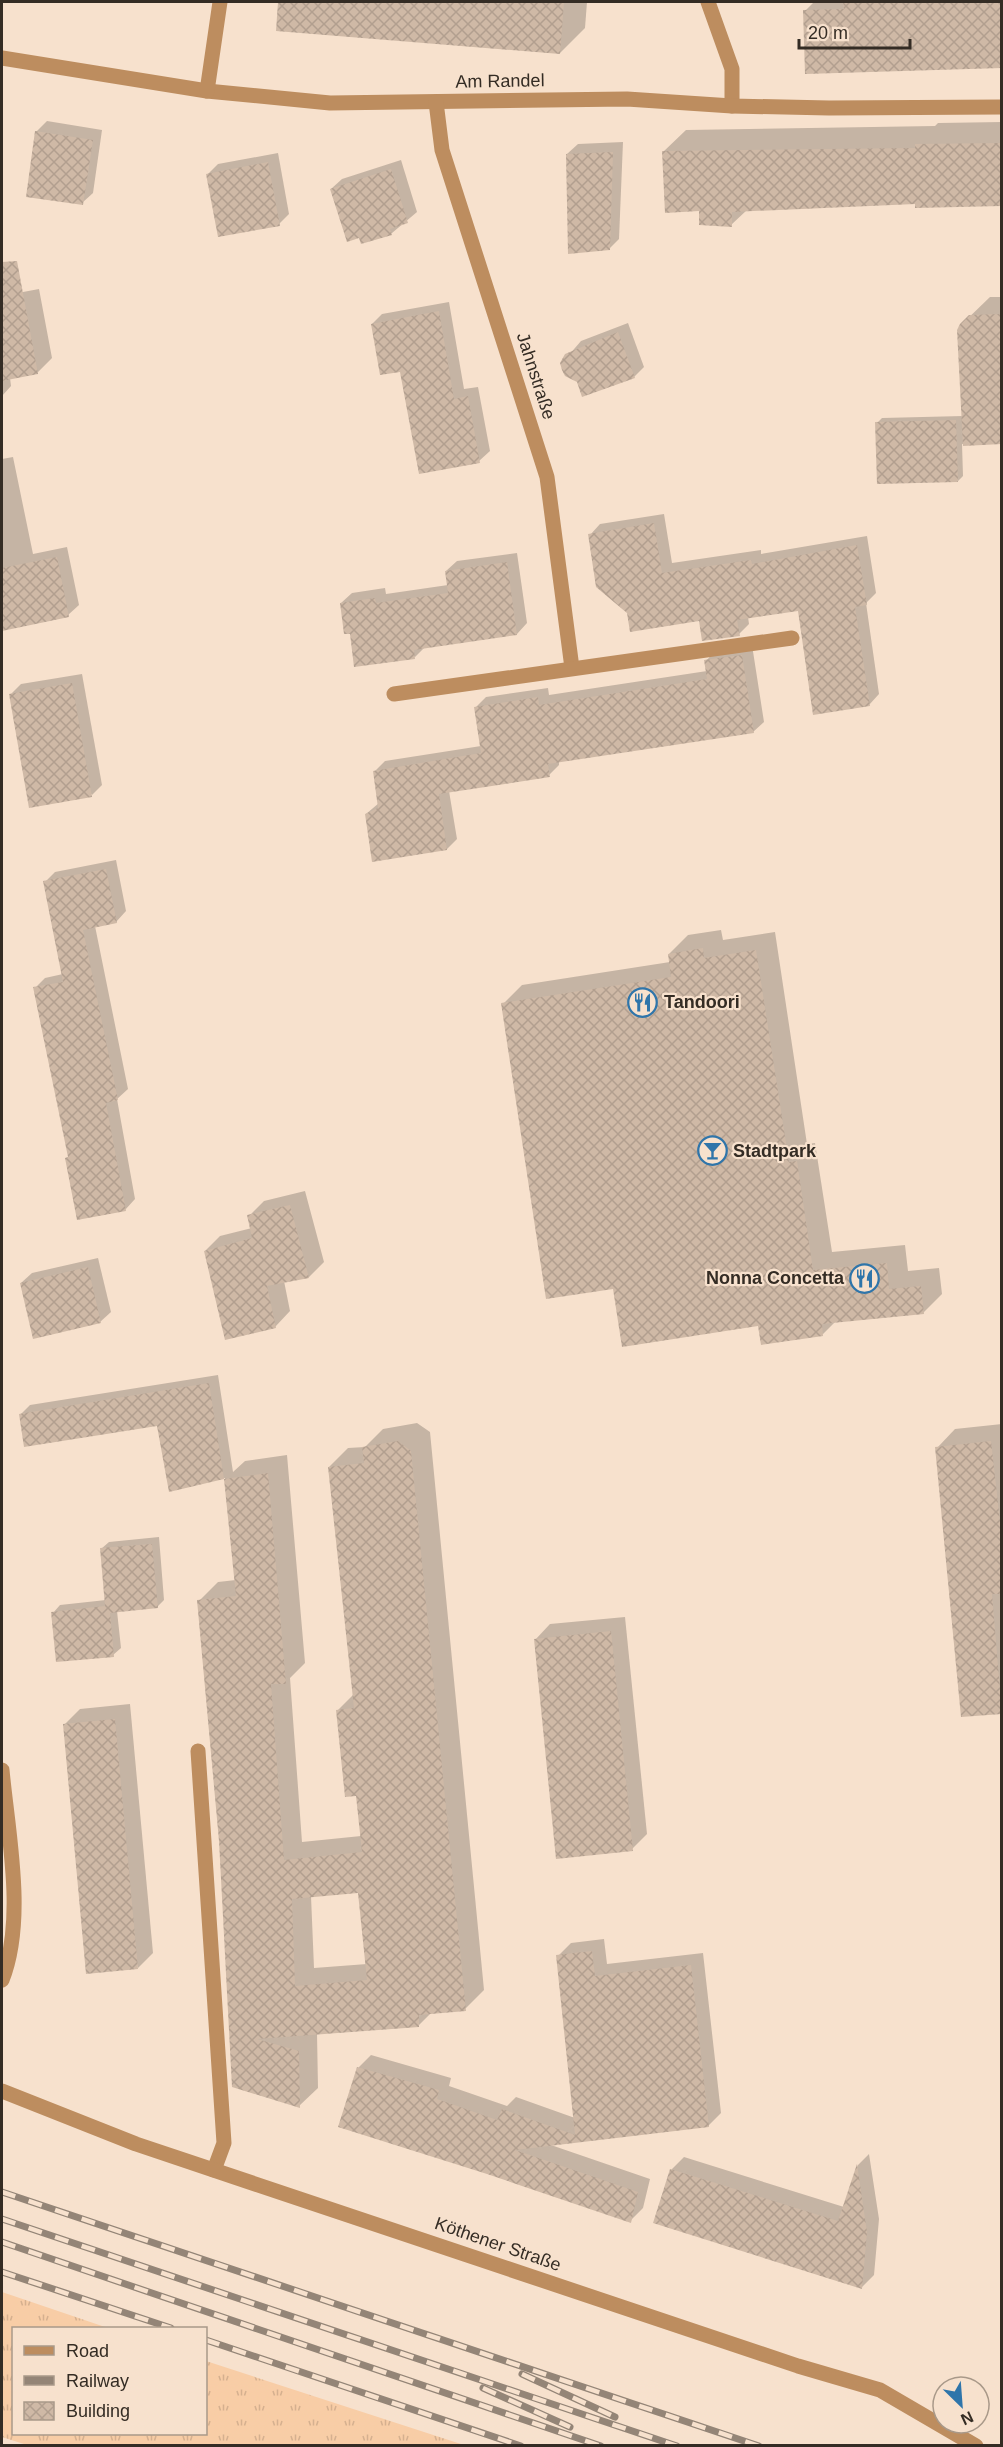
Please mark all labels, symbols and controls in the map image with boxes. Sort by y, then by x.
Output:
scale bar [799,12,910,50]
text: 20 m [808,23,848,43]
street label: Am Randel [455,70,545,92]
street label: Jahnstraße [513,330,559,422]
restaurant icon: Tandoori [627,986,659,1018]
place label: Tandoori [664,992,740,1012]
bar icon: Stadtpark [696,1135,728,1167]
place label: Stadtpark [733,1141,817,1161]
restaurant icon: Nonna Concetta [849,1262,881,1294]
place label: Nonna Concetta [706,1268,845,1288]
street label: Köthener Straße [432,2213,564,2275]
legend [12,2327,207,2435]
text: Road [66,2341,109,2361]
text: Railway [66,2371,129,2391]
north arrow [931,2375,991,2435]
text: Building [66,2401,130,2421]
text: N [958,2408,976,2428]

